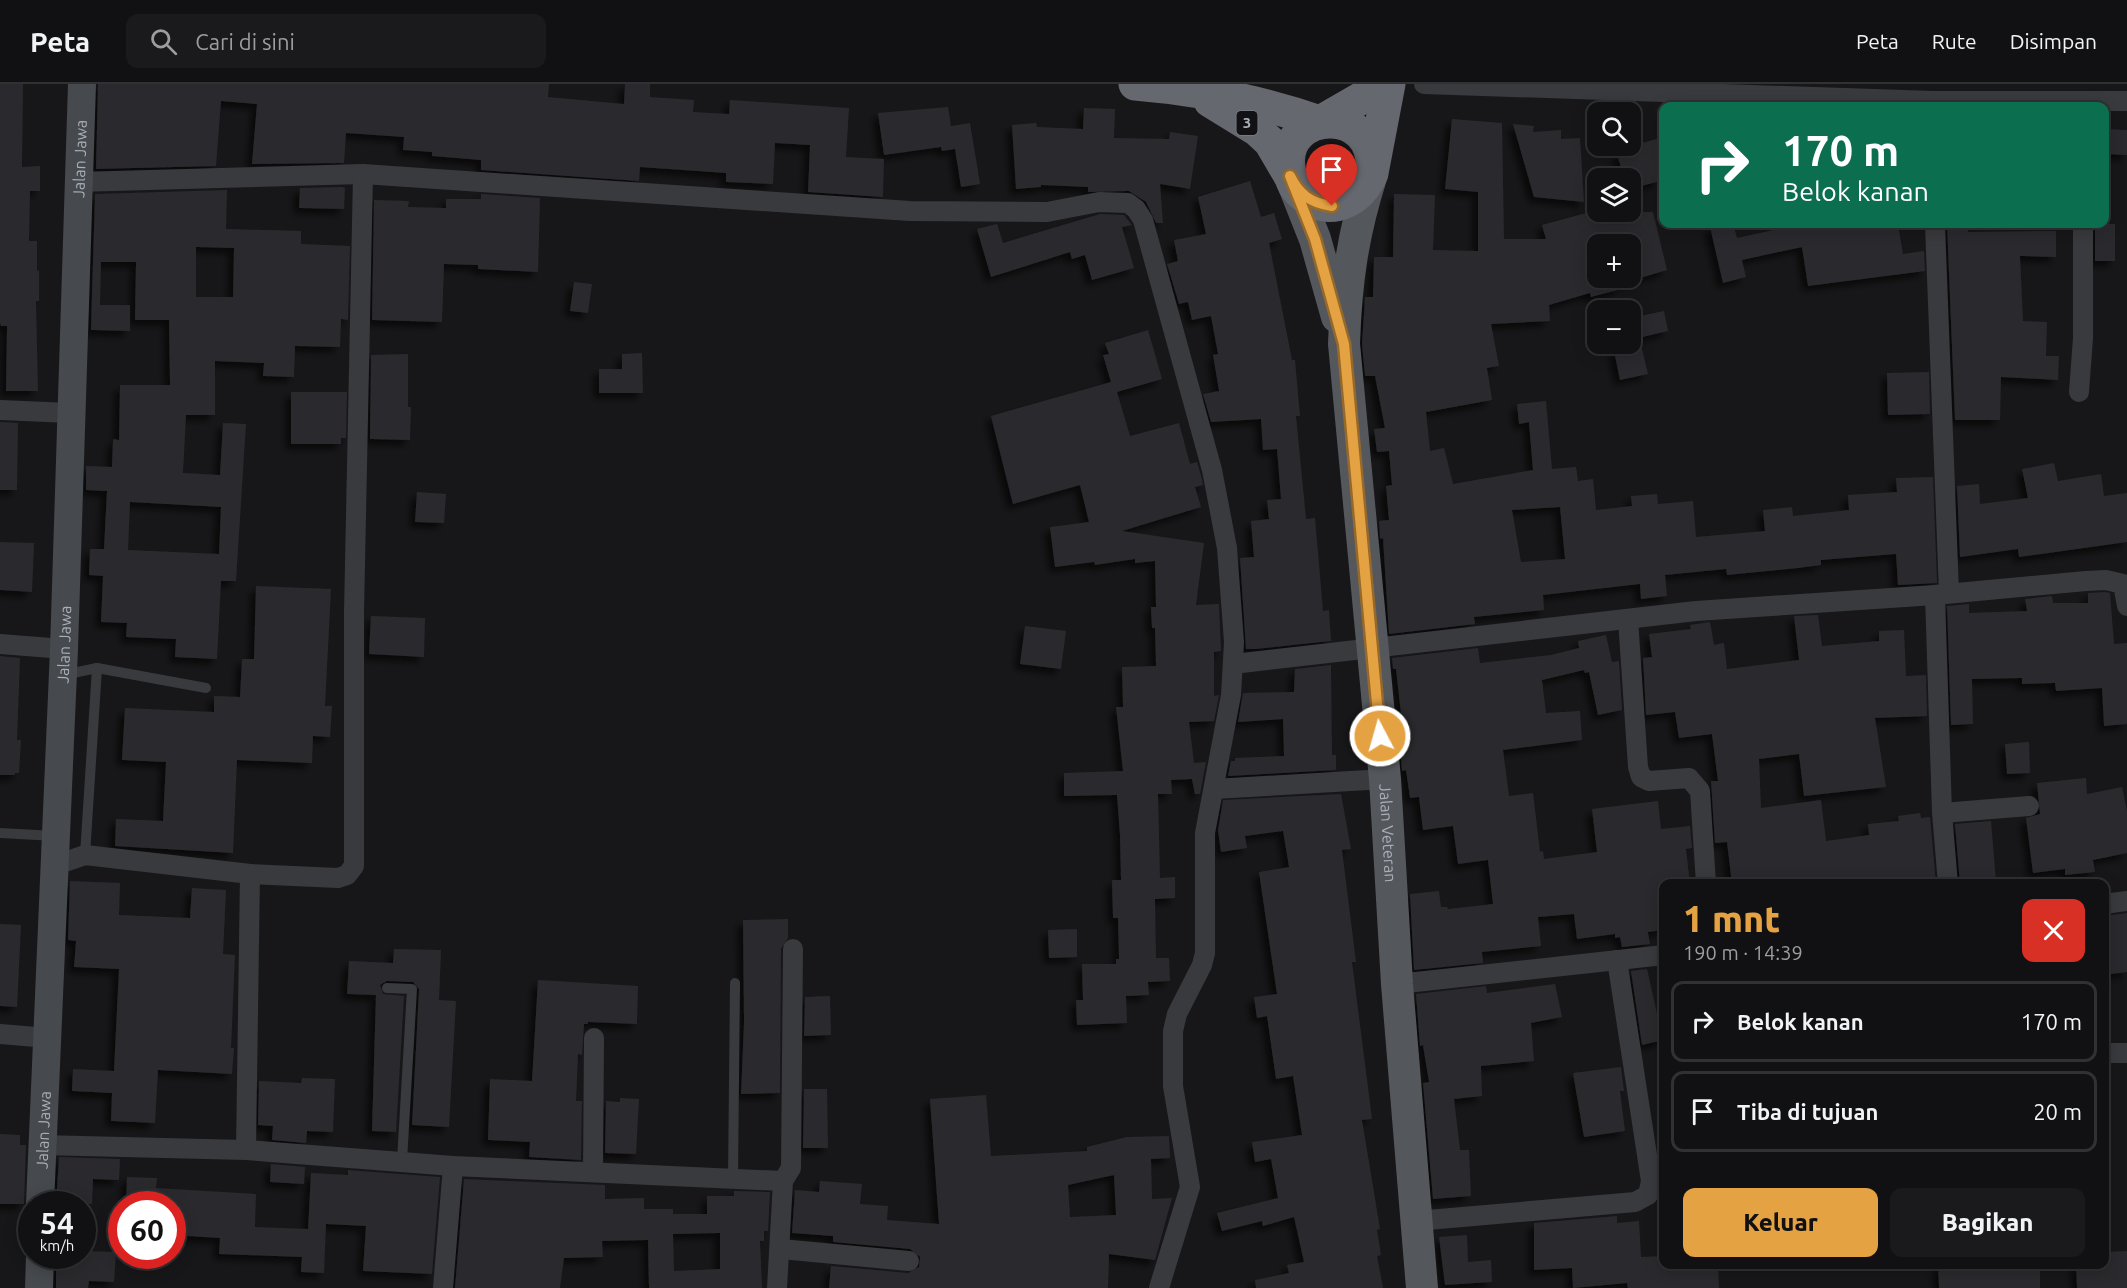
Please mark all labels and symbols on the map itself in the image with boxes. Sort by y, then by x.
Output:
road number: 3 [1236,111,1258,135]
street label: Jalan Jawa [69,119,90,198]
pin [1306,144,1357,206]
street label: Jalan Jawa [54,605,74,684]
position arrow [1348,704,1412,768]
street label: Jalan Veteran [1376,783,1400,883]
street label: Jalan Jawa [33,1091,54,1169]
speed limit sign: 60 [108,1191,186,1269]

